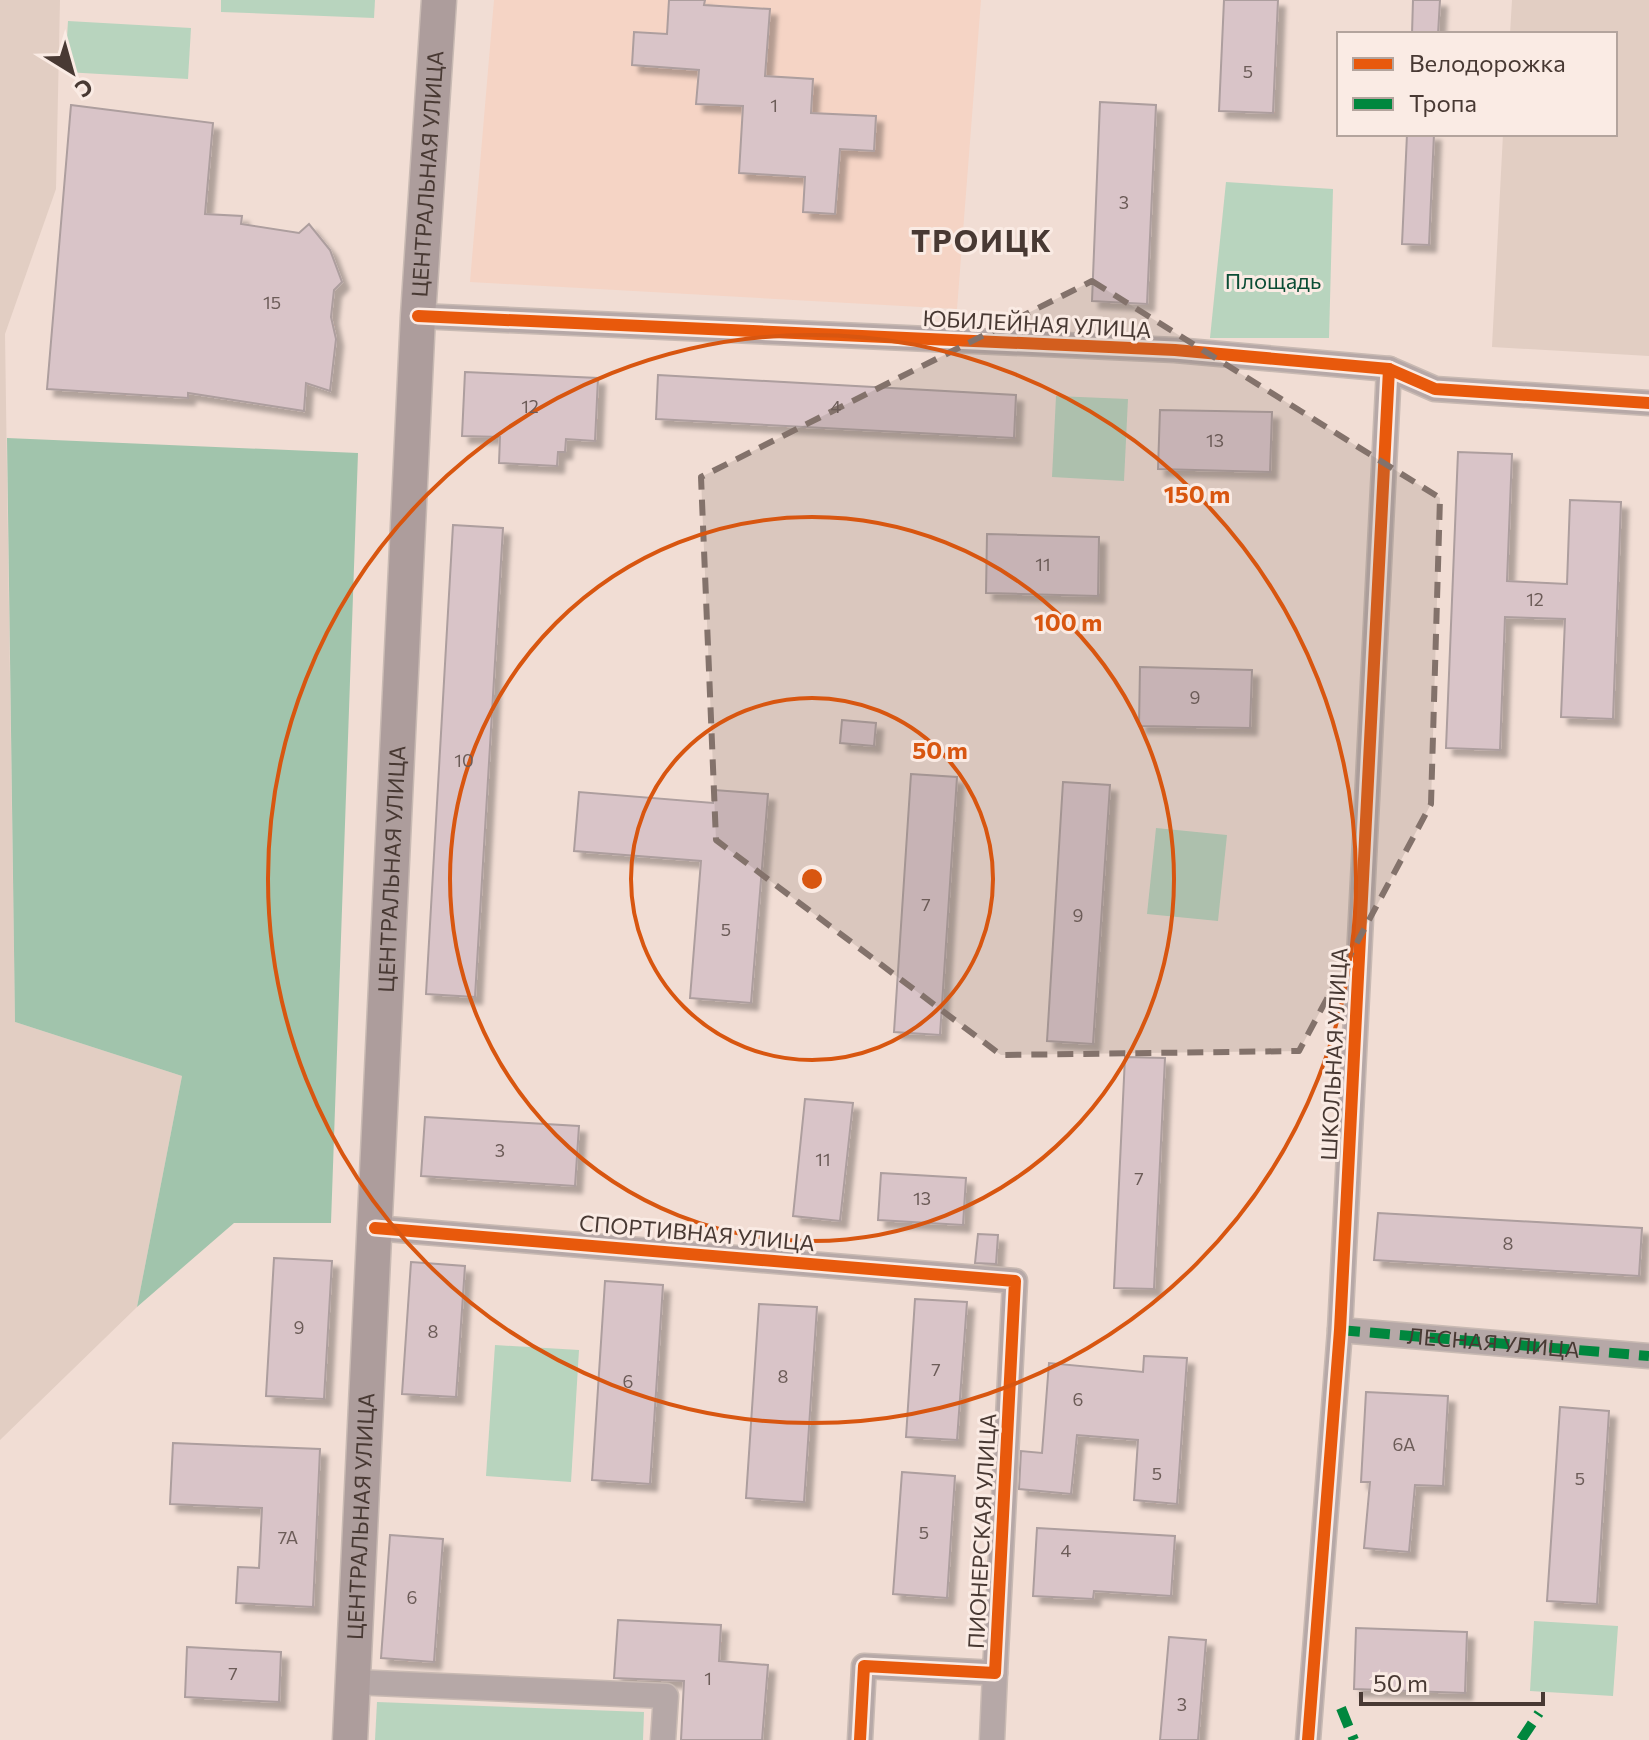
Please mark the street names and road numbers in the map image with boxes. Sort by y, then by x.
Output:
street label: ЦЕНТРАЛЬНАЯ УЛИЦА [405,50,449,298]
street label: ЮБИЛЕЙНАЯ УЛИЦА [922,304,1152,343]
street label: ЦЕНТРАЛЬНАЯ УЛИЦА [372,745,410,993]
street label: ШКОЛЬНАЯ УЛИЦА [1314,947,1353,1161]
street label: СПОРТИВНАЯ УЛИЦА [578,1209,816,1256]
street label: ЛЕСНАЯ УЛИЦА [1406,1322,1581,1363]
street label: ЦЕНТРАЛЬНАЯ УЛИЦА [341,1392,380,1640]
street label: ПИОНЕРСКАЯ УЛИЦА [962,1412,1001,1650]

